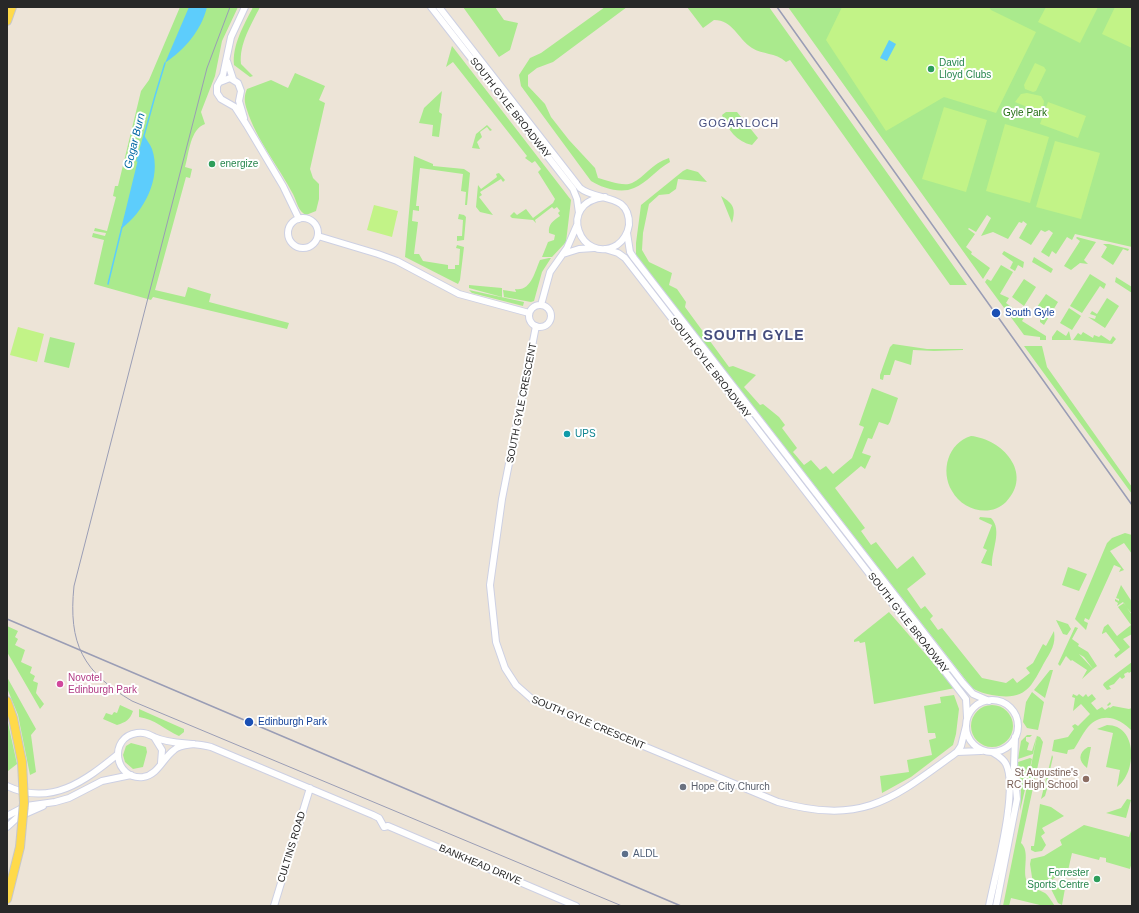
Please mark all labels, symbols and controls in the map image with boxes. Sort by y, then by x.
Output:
street label: SOUTH GYLE BROADWAY [467,55,553,161]
place label: David Lloyd Clubs [939,57,991,80]
marker: David Lloyd Clubs [926,64,936,74]
park label: Gyle Park [1003,107,1047,119]
water label: Gogar Burn [122,112,148,170]
district label: GOGARLOCH [699,117,779,131]
place label: energize [220,158,258,170]
marker: energize [207,159,217,169]
marker: South Gyle [990,307,1002,319]
place label: South Gyle [1005,307,1054,319]
street label: SOUTH GYLE BROADWAY [667,315,753,421]
district label: SOUTH GYLE [703,328,805,344]
street label: SOUTH GYLE CRESCENT [504,342,540,464]
place label: UPS [575,428,596,440]
marker: UPS [562,429,572,439]
street label: SOUTH GYLE BROADWAY [865,570,951,676]
place label: Novotel Edinburgh Park [68,672,137,696]
marker: Novotel Edinburgh Park [55,679,65,689]
street label: SOUTH GYLE CRESCENT [529,694,647,752]
marker: Edinburgh Park [243,716,255,728]
place label: Edinburgh Park [258,716,327,728]
place label: St Augustine's RC High School [1007,767,1078,790]
marker: St Augustine's RC High School [1081,774,1091,784]
place label: Hope City Church [691,781,770,793]
marker: Hope City Church [678,782,688,792]
street label: CULTINS ROAD [275,810,309,884]
street label: BANKHEAD DRIVE [437,842,523,888]
place label: ALDL [633,848,658,860]
marker: ALDL [620,849,630,859]
place label: Forrester Sports Centre [1027,867,1089,890]
marker: Forrester Sports Centre [1092,874,1102,884]

